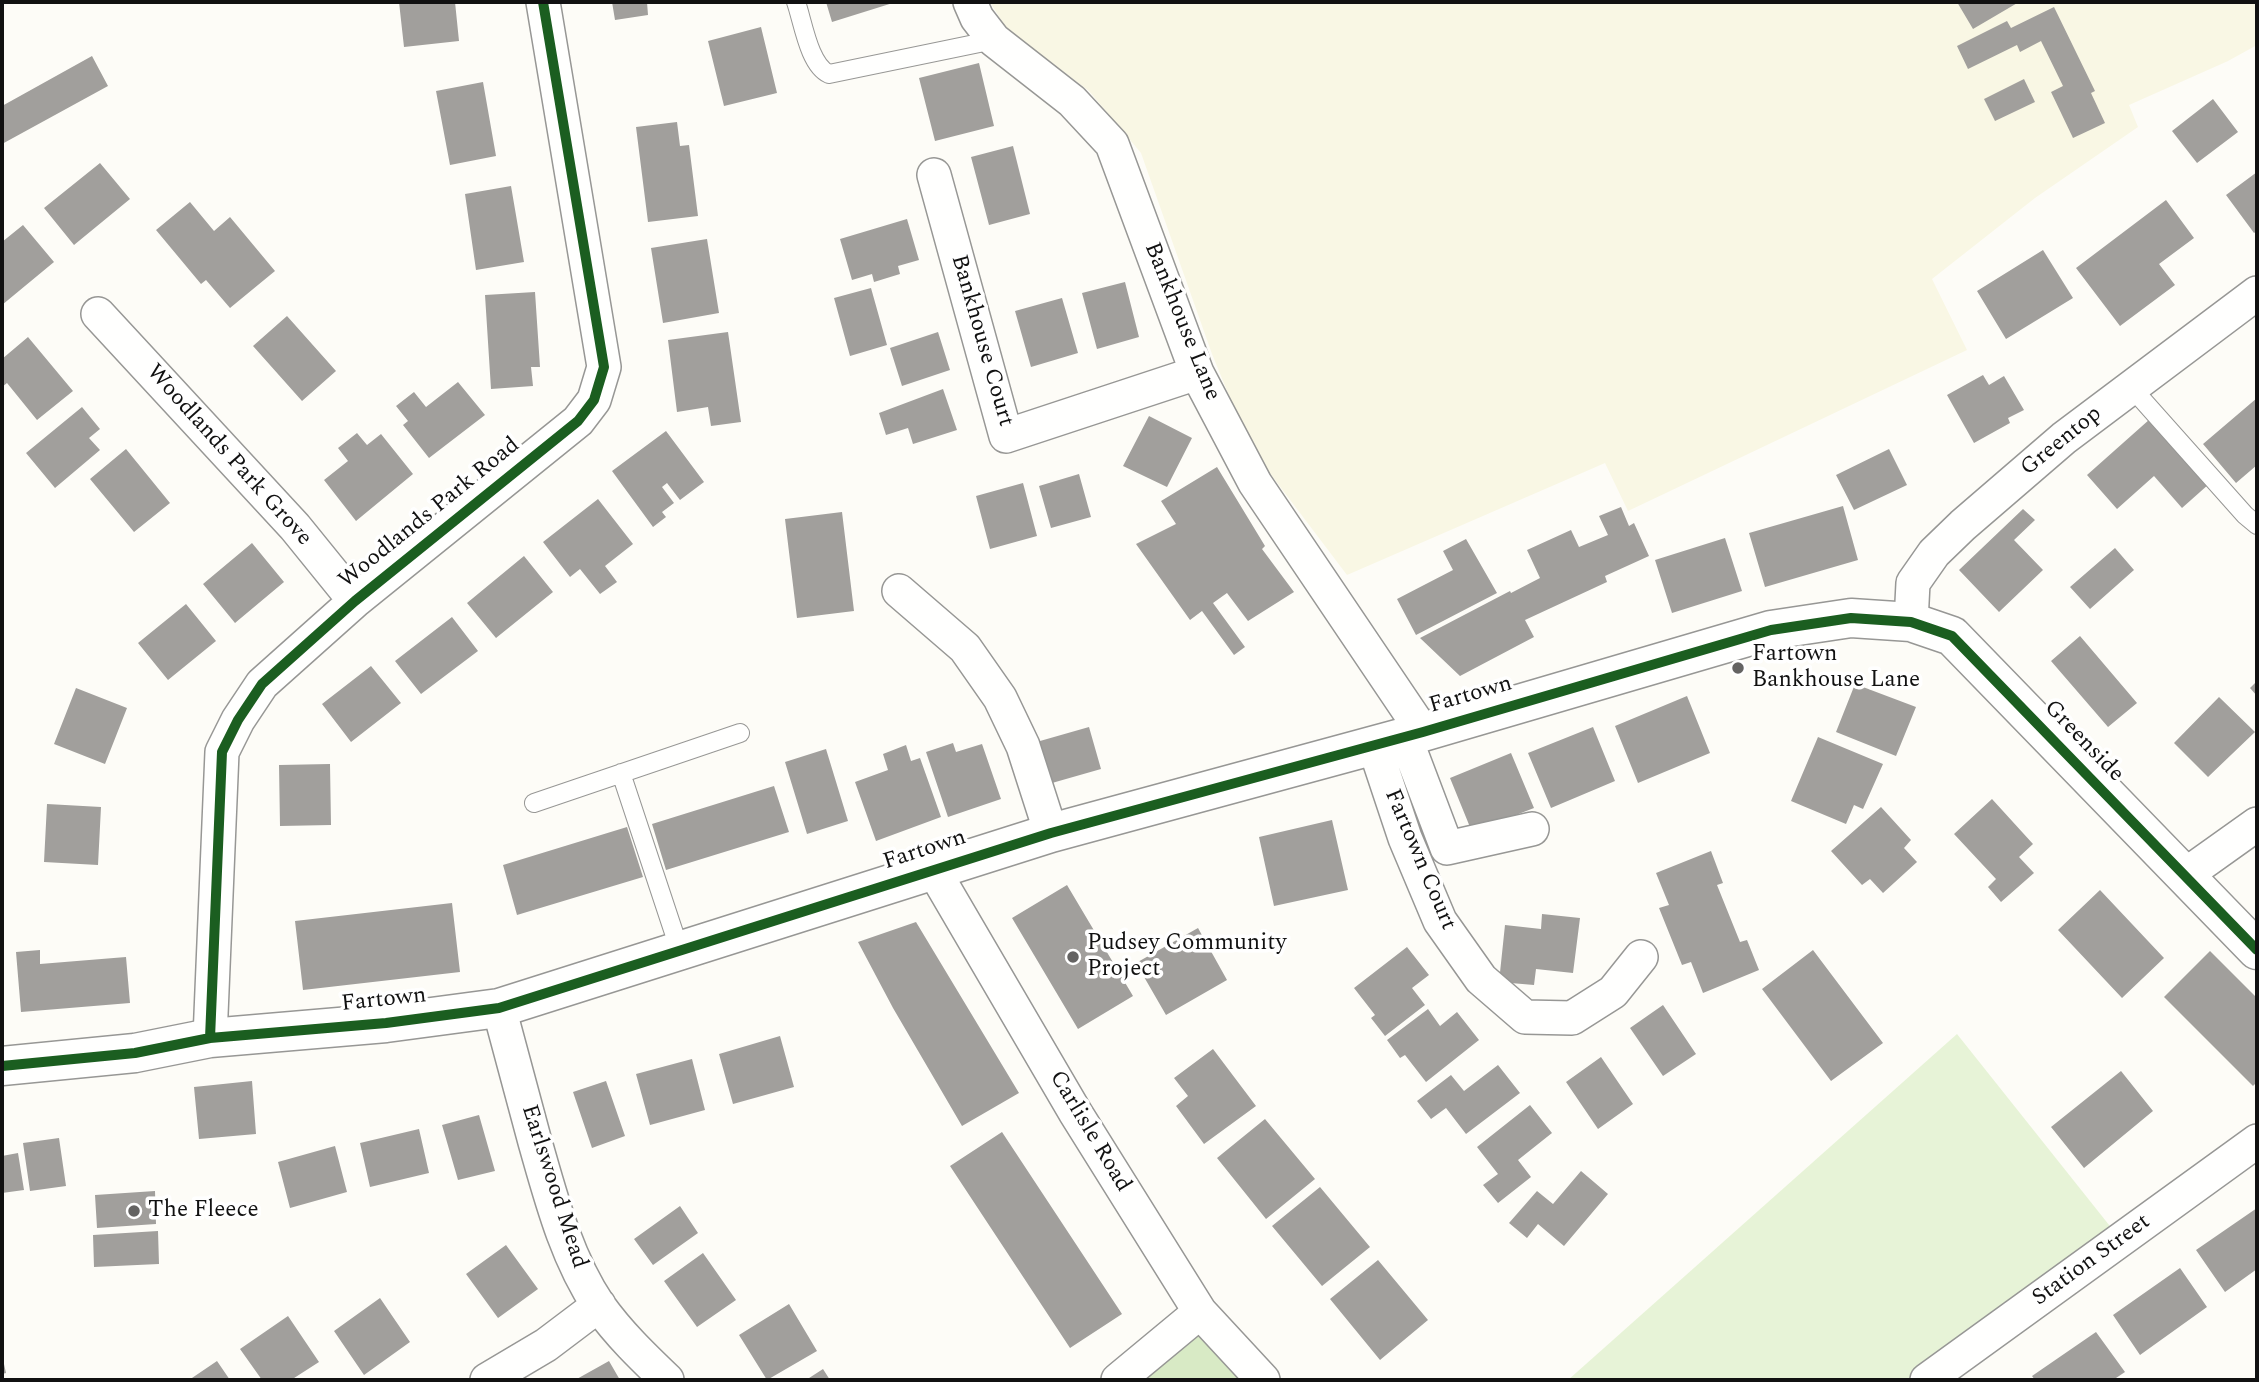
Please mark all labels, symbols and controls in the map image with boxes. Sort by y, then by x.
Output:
street label: Bankhouse Lane [1137,239,1225,405]
street label: Bankhouse Court [943,252,1019,430]
street label: Woodlands Park Grove [139,360,317,552]
street label: Greentop [2016,401,2108,483]
street label: Woodlands Park Road [334,432,526,596]
place label: Fartown Bankhouse Lane [1752,641,1920,695]
marker: Fartown Bankhouse Lane [1730,660,1746,676]
street label: Fartown [1426,671,1516,721]
street label: Greenside [2037,695,2129,789]
street label: Fartown Court [1377,785,1461,935]
street label: Fartown [880,825,970,877]
place label: Pudsey Community Project [1087,930,1287,984]
marker: Pudsey Community Project [1065,949,1081,965]
street label: Fartown [340,983,428,1019]
street label: Carlisle Road [1042,1066,1136,1198]
street label: Earlswood Mead [514,1102,592,1272]
place label: The Fleece [148,1197,259,1225]
marker: The Fleece [126,1203,142,1219]
street label: Station Street [2028,1209,2156,1313]

